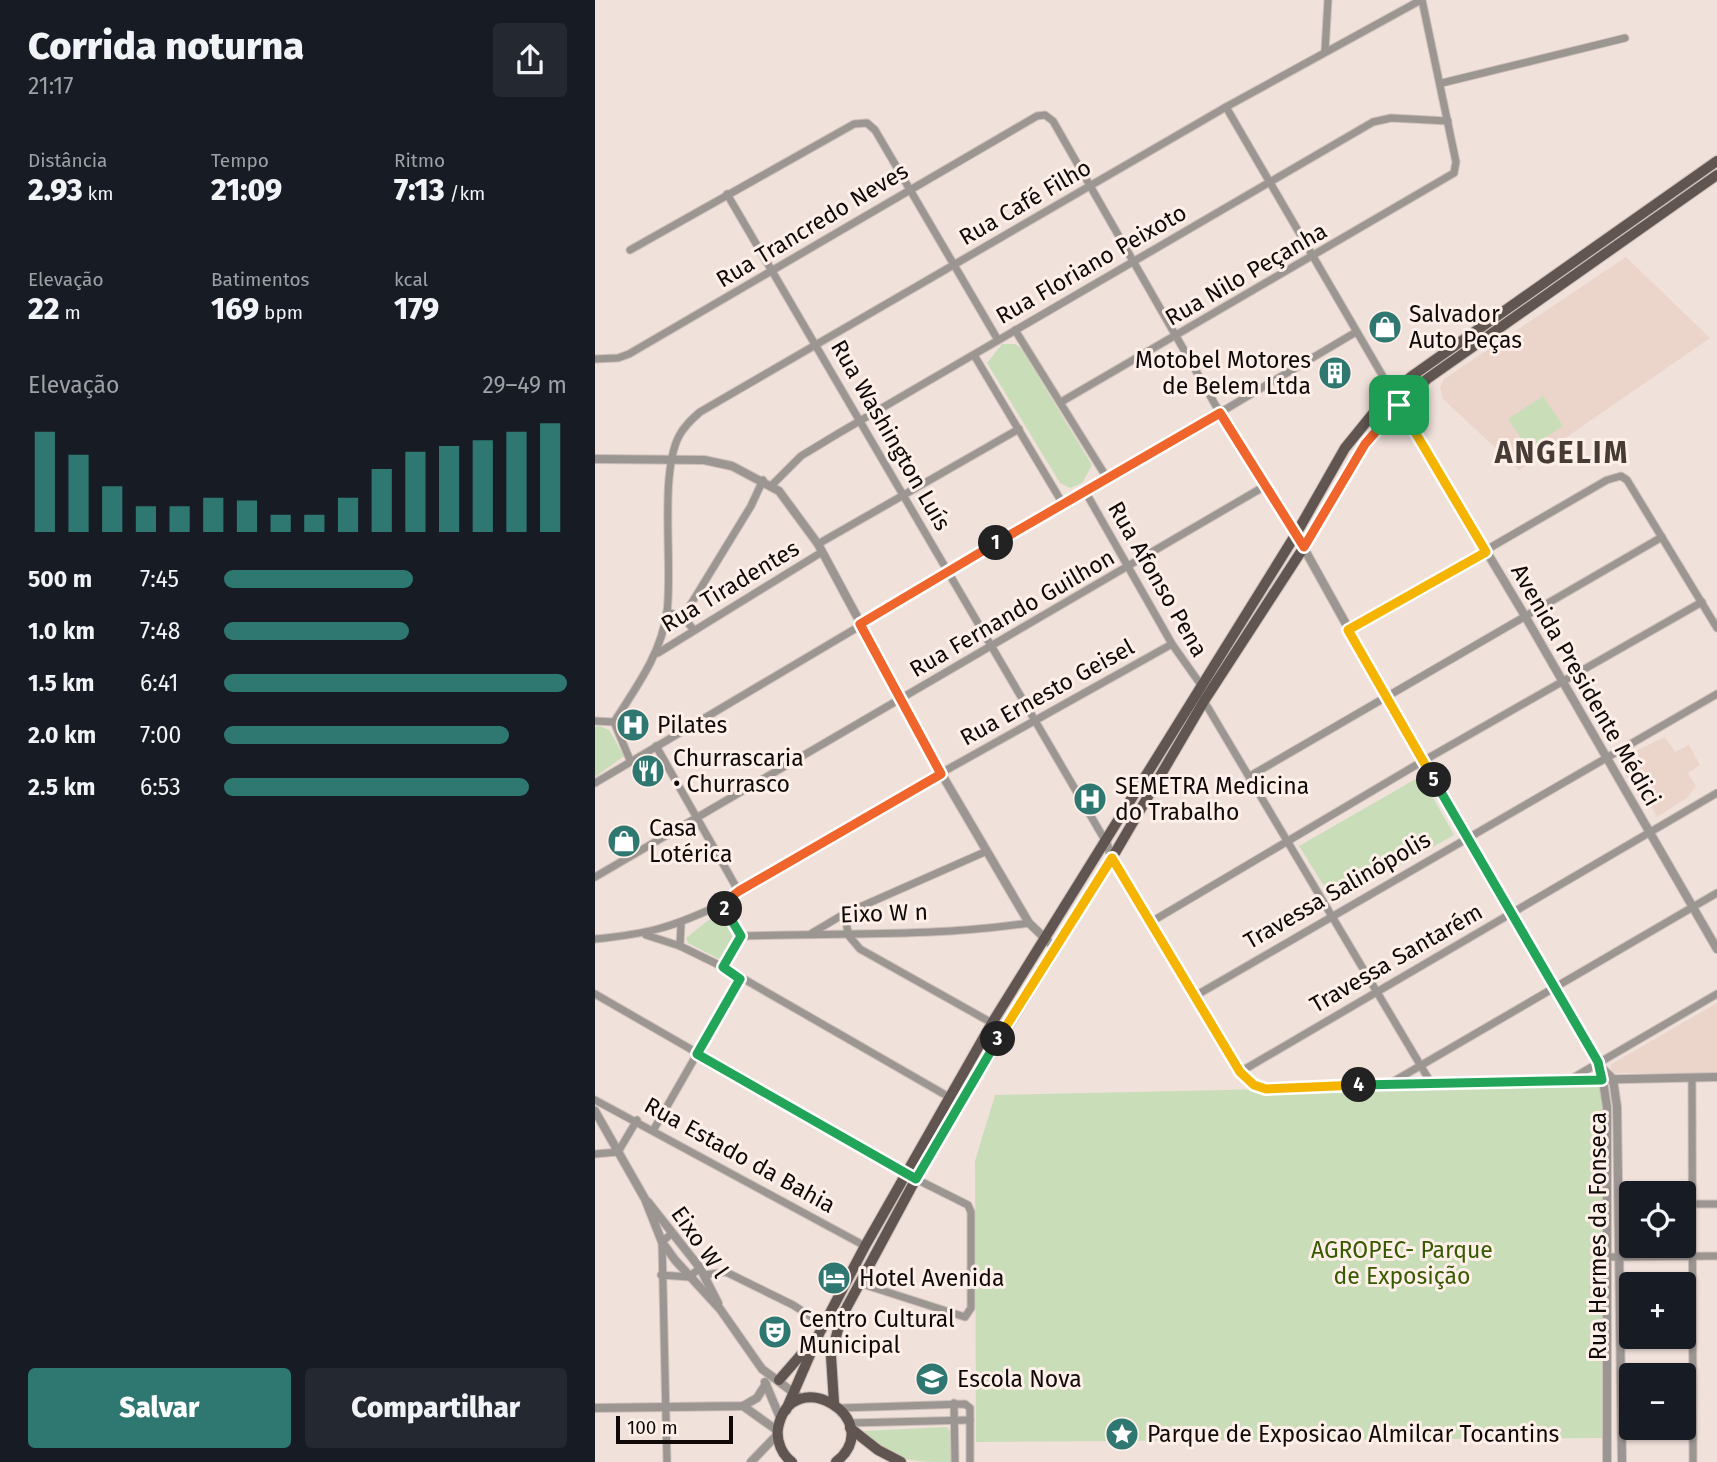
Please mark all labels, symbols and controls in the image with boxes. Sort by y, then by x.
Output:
text: Corrida noturna [28,23,304,69]
button: share [493,23,567,97]
text: 21:17 [28,72,74,100]
text: Distância [28,149,107,172]
text: Tempo [211,149,269,172]
text: Ritmo [394,149,445,172]
street label: Rua Café Filho [954,153,1096,251]
street label: Rua Trancredo Neves [711,157,913,293]
text: 2.93 [28,172,83,208]
text: 21:09 [211,172,282,208]
text: 7:13 [394,172,444,208]
text: km [83,182,114,205]
text: /km [444,182,485,205]
street label: Rua Floriano Peixoto [991,198,1191,330]
street label: Rua Nilo Peçanha [1160,216,1332,332]
text: Elevação [28,268,104,291]
text: Batimentos [211,268,309,291]
text: kcal [394,268,428,291]
text: 22 [28,291,59,327]
text: 169 [211,291,259,327]
text: 179 [394,291,439,327]
place label: Salvador Auto Peças [1409,300,1522,354]
text: m [59,301,81,324]
text: bpm [259,301,303,324]
shop icon: Salvador Auto Peças [1366,308,1404,346]
street label: Rua Washington Luís [825,335,957,535]
place label: Motobel Motores de Belem Ltda [1135,346,1311,400]
building icon: Motobel Motores de Belem Ltda [1316,354,1354,392]
text: Elevação [28,371,119,399]
text: 29–49 m [482,371,567,399]
pin [1369,375,1429,435]
icon: arrive [1380,386,1418,424]
district label: ANGELIM [1494,435,1629,471]
street label: Rua Afonso Pena [1102,496,1214,662]
pin: 1 [979,526,1013,560]
text: 1 [991,531,1000,554]
street label: Rua Tiradentes [656,534,804,638]
street label: Rua Fernando Guilhon [905,543,1119,683]
street label: Avenida Presidente Médici [1505,559,1667,811]
text: 500 m [28,565,92,593]
text: 7:45 [140,565,179,593]
text: 1.0 km [28,617,95,645]
text: 7:48 [140,617,181,645]
street label: Rua Ernesto Geisel [955,632,1139,751]
text: 1.5 km [28,669,94,697]
text: 6:41 [140,669,179,697]
hospital icon: Pilates [614,706,652,744]
place label: Pilates [657,711,727,739]
text: 2.0 km [28,721,96,749]
text: 7:00 [140,721,181,749]
place label: Churrascaria • Churrasco [673,744,804,798]
restaurant icon: Churrascaria • Churrasco [629,752,667,790]
pin: 5 [1417,762,1451,798]
text: 5 [1428,768,1439,791]
place label: SEMETRA Medicina do Trabalho [1115,772,1309,826]
text: 2.5 km [28,773,96,801]
text: 6:53 [140,773,181,801]
hospital icon: SEMETRA Medicina do Trabalho [1071,780,1109,818]
place label: Casa Lotérica [649,814,732,868]
shop icon: Casa Lotérica [605,822,643,860]
street label: Travessa Salinópolis [1239,825,1435,955]
pin: 2 [708,892,743,926]
text: 2 [720,897,729,920]
street label: Eixo W n [840,897,928,929]
street label: Travessa Santarém [1305,897,1487,1019]
pin: 3 [981,1021,1015,1056]
text: 3 [993,1027,1002,1050]
pin: 4 [1341,1068,1377,1102]
text: 4 [1353,1073,1364,1096]
street label: Rua Estado da Bahia [640,1091,840,1219]
street label: Rua Hermes da Fonseca [1584,1112,1612,1360]
map controls [1619,1181,1696,1440]
button: locate [1619,1181,1696,1258]
street label: Eixo W l [665,1201,735,1283]
park label: AGROPEC- Parque de Exposição [1311,1236,1493,1290]
hotel icon: Hotel Avenida [815,1259,853,1297]
place label: Hotel Avenida [859,1264,1005,1292]
button: + [1619,1272,1696,1349]
place label: Centro Cultural Municipal [799,1305,955,1359]
theatre icon: Centro Cultural Municipal [756,1313,794,1351]
school or university icon: Escola Nova [913,1360,951,1398]
button: − [1619,1363,1696,1440]
place label: Escola Nova [957,1365,1082,1393]
button: Salvar [28,1368,291,1448]
button: Compartilhar [305,1368,567,1448]
scale bar [616,1413,733,1445]
place icon: Parque de Exposicao Almilcar Tocantins [1103,1415,1141,1453]
text: 100 m [627,1416,678,1439]
place label: Parque de Exposicao Almilcar Tocantins [1147,1420,1559,1448]

